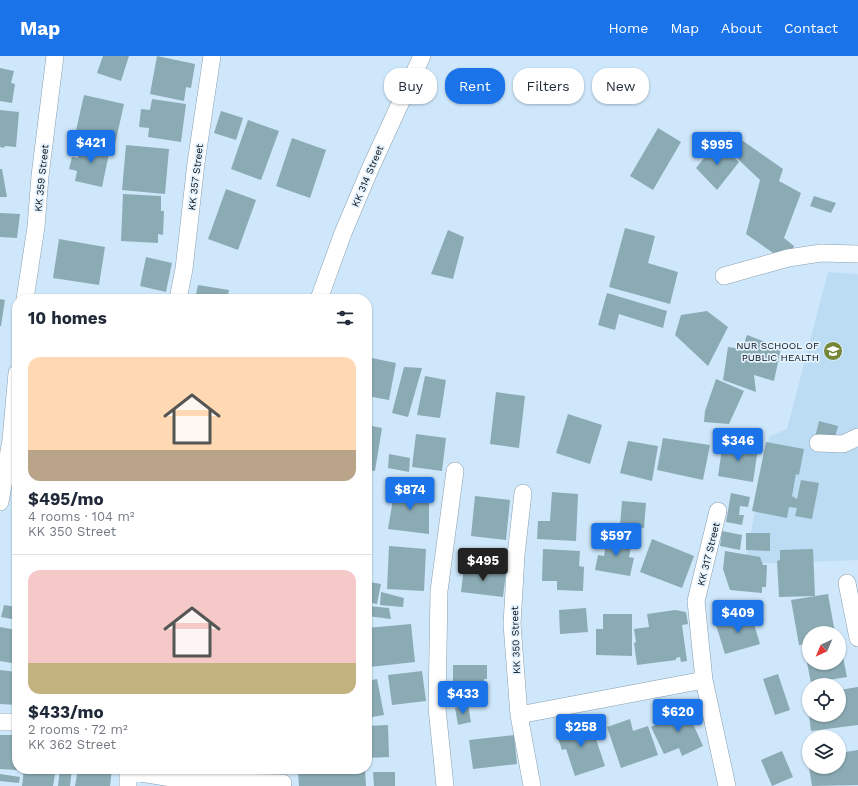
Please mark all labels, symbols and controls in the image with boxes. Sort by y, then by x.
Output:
text: Map [20,17,60,40]
text: Home [608,20,648,36]
text: Map [670,20,699,36]
text: About [721,20,762,36]
text: Contact [784,20,838,36]
chip: Buy [384,68,437,104]
chip: Rent [445,68,505,104]
chip: Filters [513,68,584,104]
chip: New [592,68,649,104]
pin: $421 [67,130,115,164]
pin: $995 [693,132,741,166]
text: $421 [76,135,106,150]
text: $995 [701,137,733,152]
street label: KK 357 Street [186,142,205,211]
street label: KK 359 Street [32,143,51,212]
street label: KK 314 Street [350,143,386,209]
icon: filters [334,307,356,329]
text: 10 homes [28,308,107,328]
place label: NUR SCHOOL OF PUBLIC HEALTH [736,340,819,363]
school or university icon: NUR SCHOOL OF PUBLIC HEALTH [822,340,844,362]
icon: home [156,383,228,455]
pin: $346 [714,428,762,462]
text: $346 [722,433,754,448]
pin: $874 [386,477,434,511]
text: $874 [394,482,426,497]
text: $495/mo [28,489,104,509]
text: 4 rooms · 104 m² [28,509,135,524]
street label: KK 317 Street [695,520,722,587]
pin: $597 [592,523,640,557]
text: KK 350 Street [28,524,116,539]
text: $597 [600,528,632,543]
pin: $495 [459,548,507,582]
text: $495 [467,553,499,568]
icon: home [156,596,228,668]
pin: $409 [714,600,762,634]
street label: KK 350 Street [509,605,522,674]
text: $409 [721,605,755,620]
north arrow [802,626,846,670]
map controls [802,626,846,774]
button: locate [802,678,846,722]
pin: $433 [439,681,487,715]
text: $433 [447,686,479,701]
pin: $620 [654,699,702,733]
text: $433/mo [28,702,104,722]
text: $620 [662,704,694,719]
pin: $258 [557,714,605,748]
text: $258 [565,719,597,734]
text: 2 rooms · 72 m² [28,722,128,737]
button: layers [802,730,846,774]
text: KK 362 Street [28,737,116,752]

